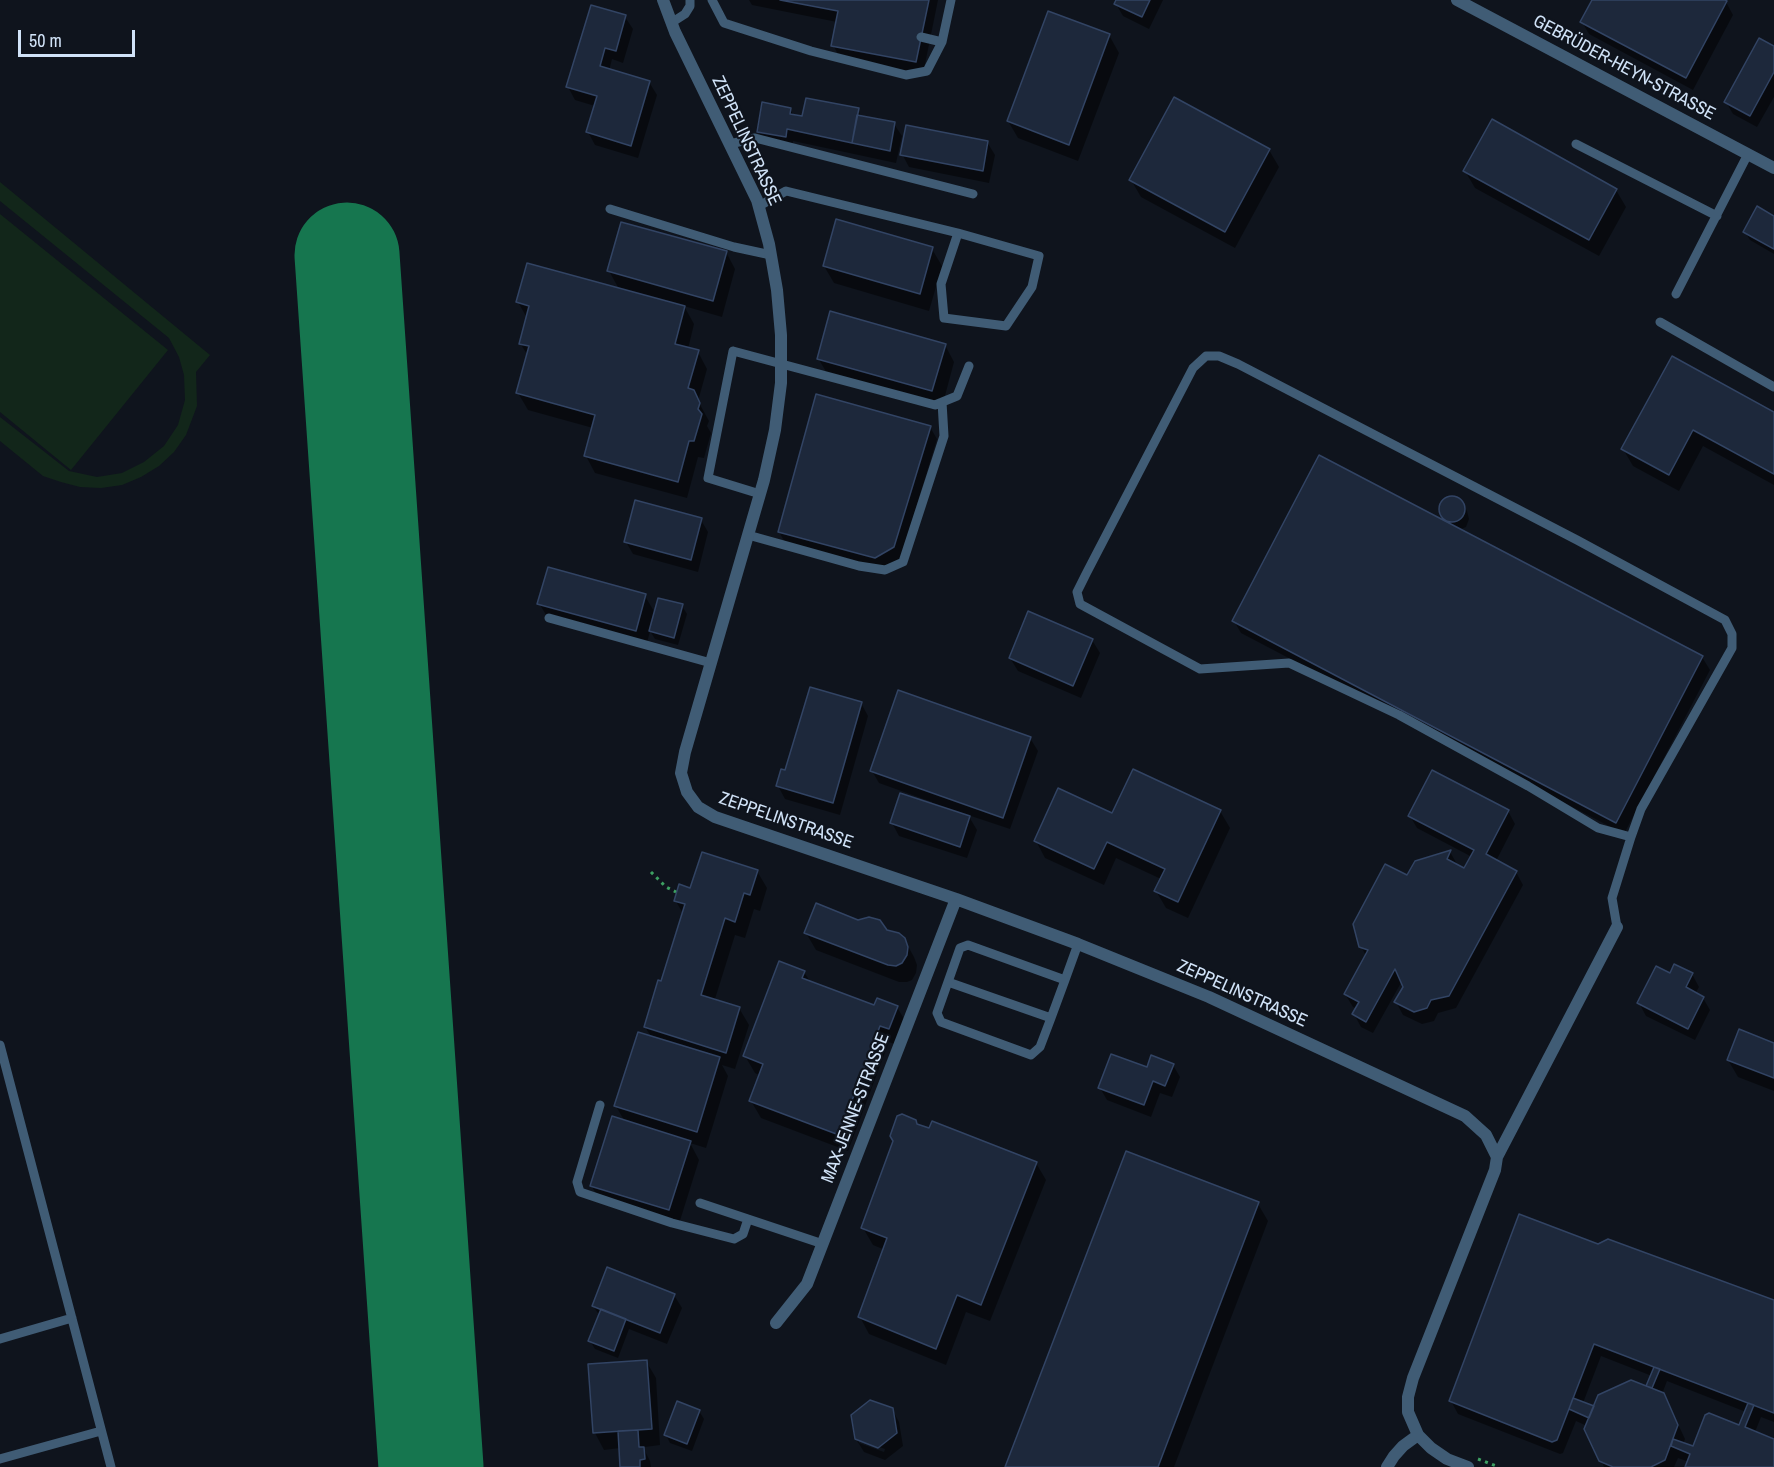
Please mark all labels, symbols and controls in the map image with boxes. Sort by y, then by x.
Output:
street label: GEBRÜDER-HEYN-STRASSE [1529,11,1719,125]
scale bar [21,18,138,56]
text: 50 m [29,28,62,53]
street label: ZEPPELINSTRASSE [707,73,785,209]
street label: ZEPPELINSTRASSE [716,788,856,854]
street label: ZEPPELINSTRASSE [1174,956,1310,1032]
street label: MAX-JENNE-STRASSE [817,1030,895,1186]

